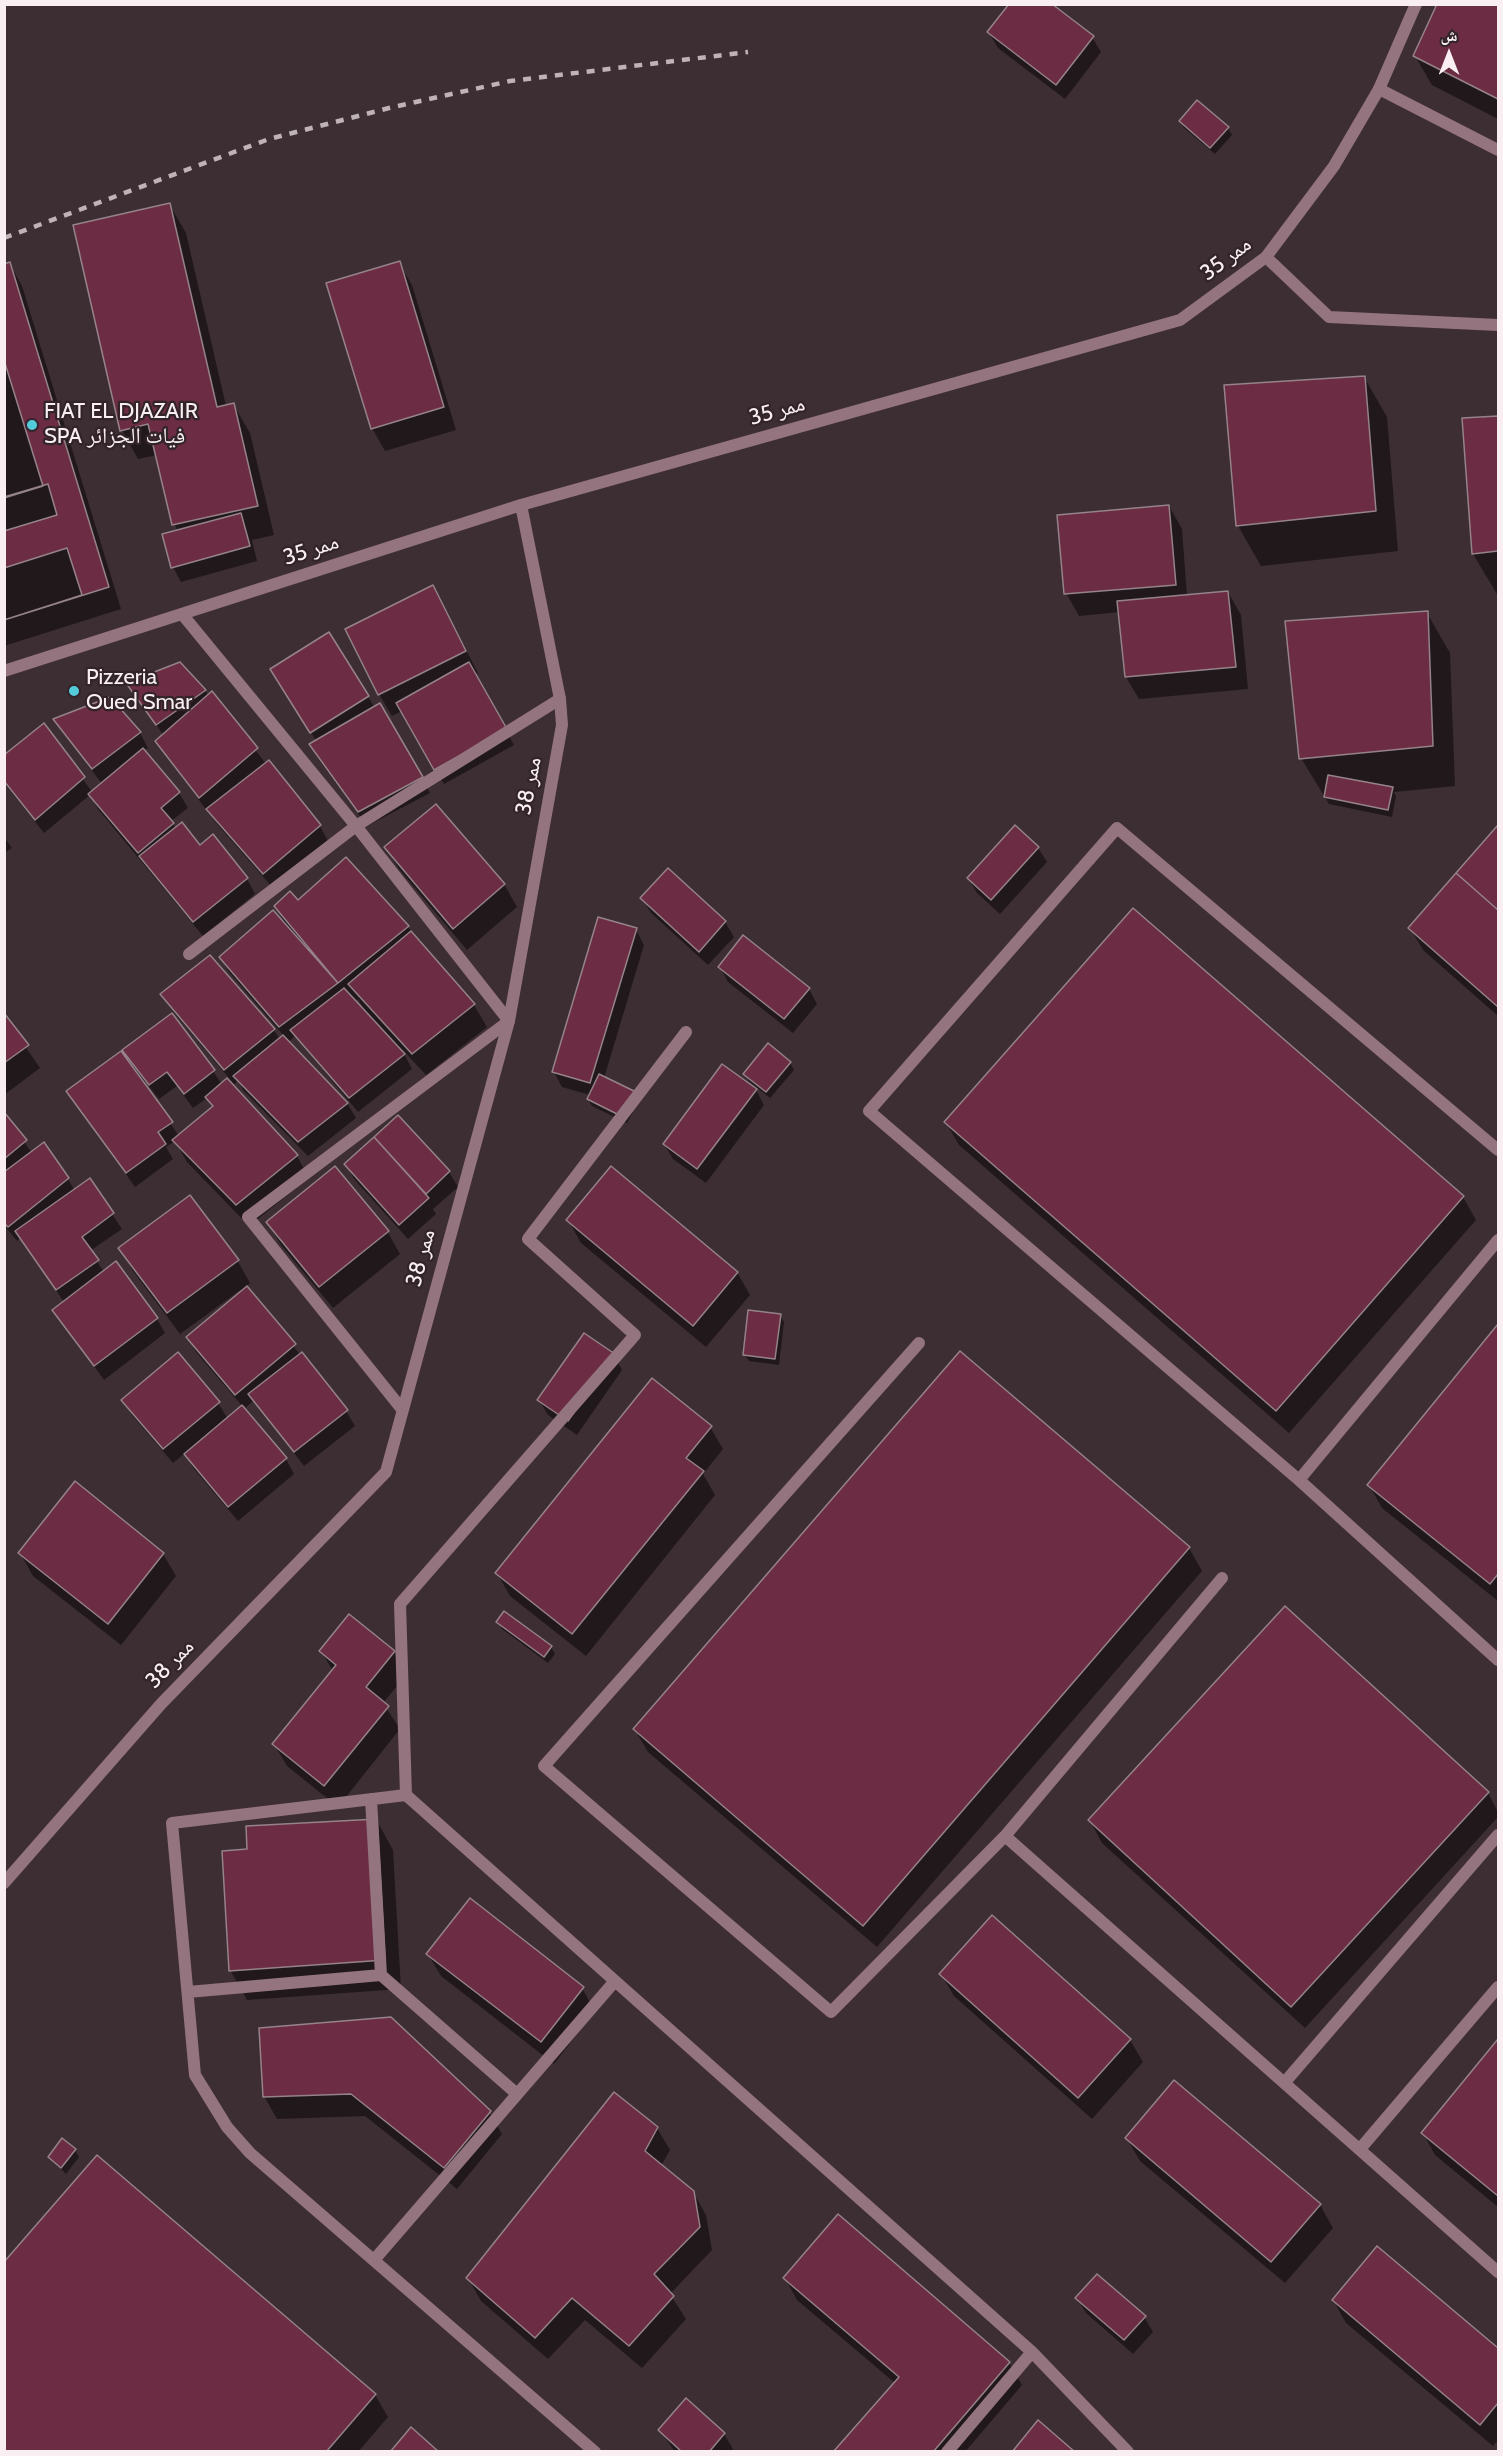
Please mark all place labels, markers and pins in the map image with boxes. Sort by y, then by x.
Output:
place label: FIAT EL DJAZAIR SPA فيات الجزائر [44,399,198,451]
marker: FIAT EL DJAZAIR SPA فيات الجزائر [25,418,39,432]
place label: Pizzeria Oued Smar [86,665,192,716]
marker: Pizzeria Oued Smar [67,684,81,698]

